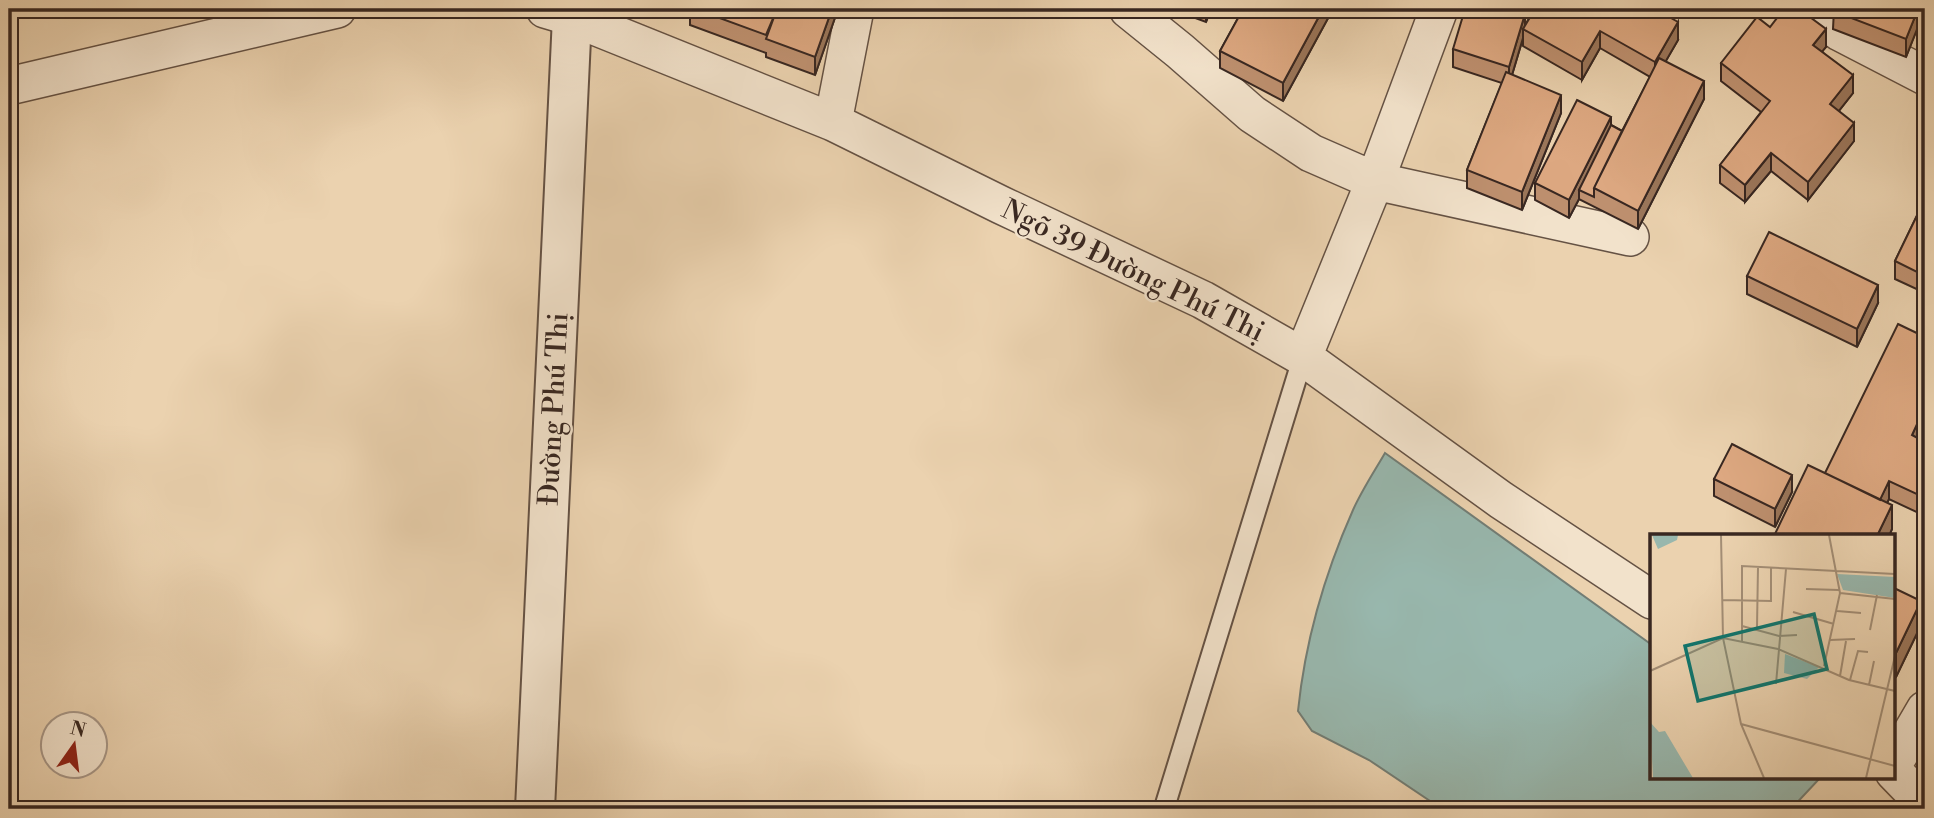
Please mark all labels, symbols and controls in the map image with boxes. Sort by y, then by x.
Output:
street label: Ngõ 39 Đường Phú Thị [996,192,1270,350]
street label: Đường Phú Thị [531,312,577,506]
inset map [1650,534,1896,780]
north arrow [38,710,108,780]
text: N [68,716,88,743]

